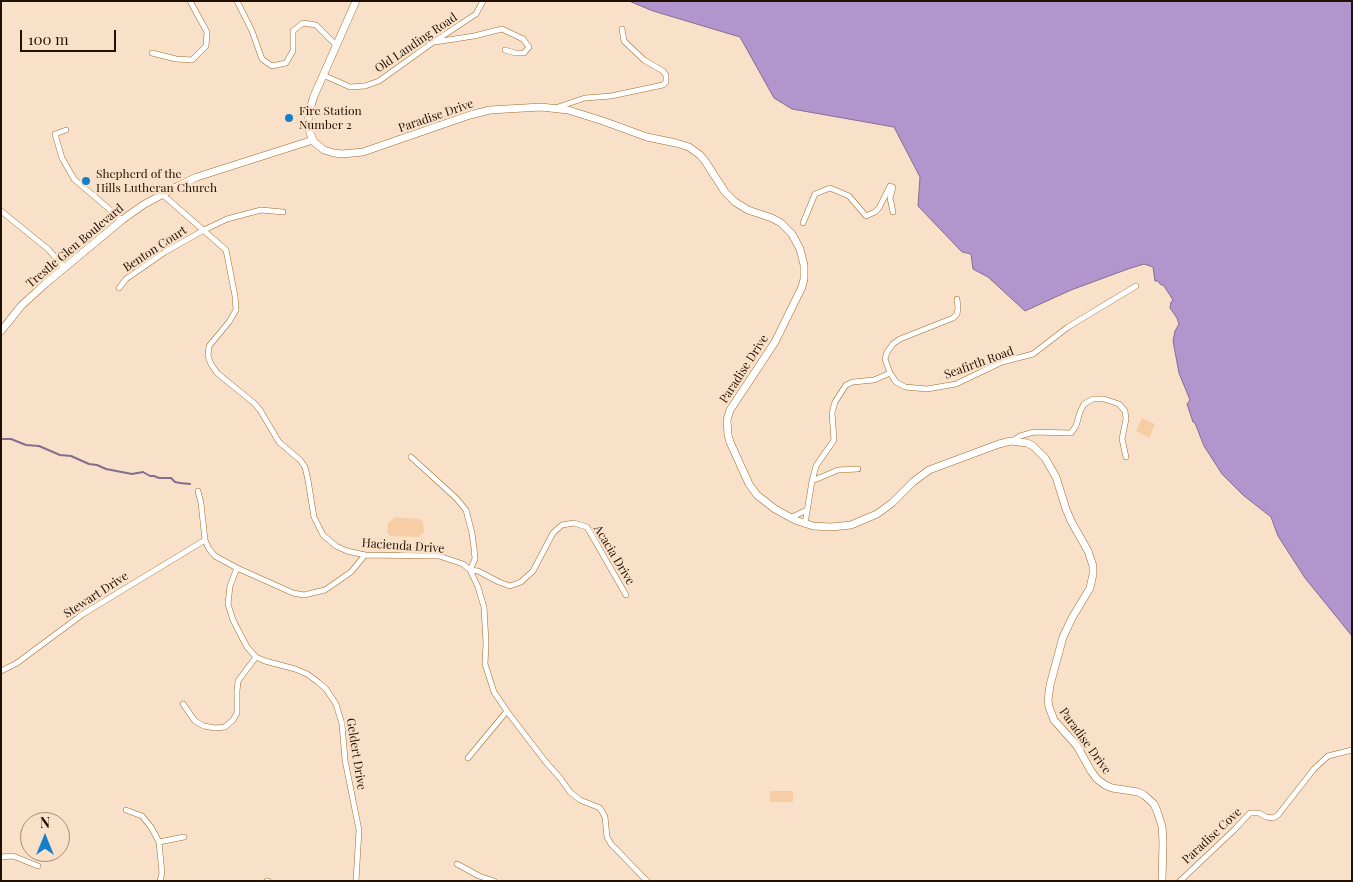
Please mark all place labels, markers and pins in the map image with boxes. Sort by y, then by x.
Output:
place label: Fire Station Number 2 [299,104,362,132]
marker: Fire Station Number 2 [283,112,295,124]
place label: Shepherd of the Hills Lutheran Church [96,167,217,195]
marker: Shepherd of the Hills Lutheran Church [80,175,92,187]

